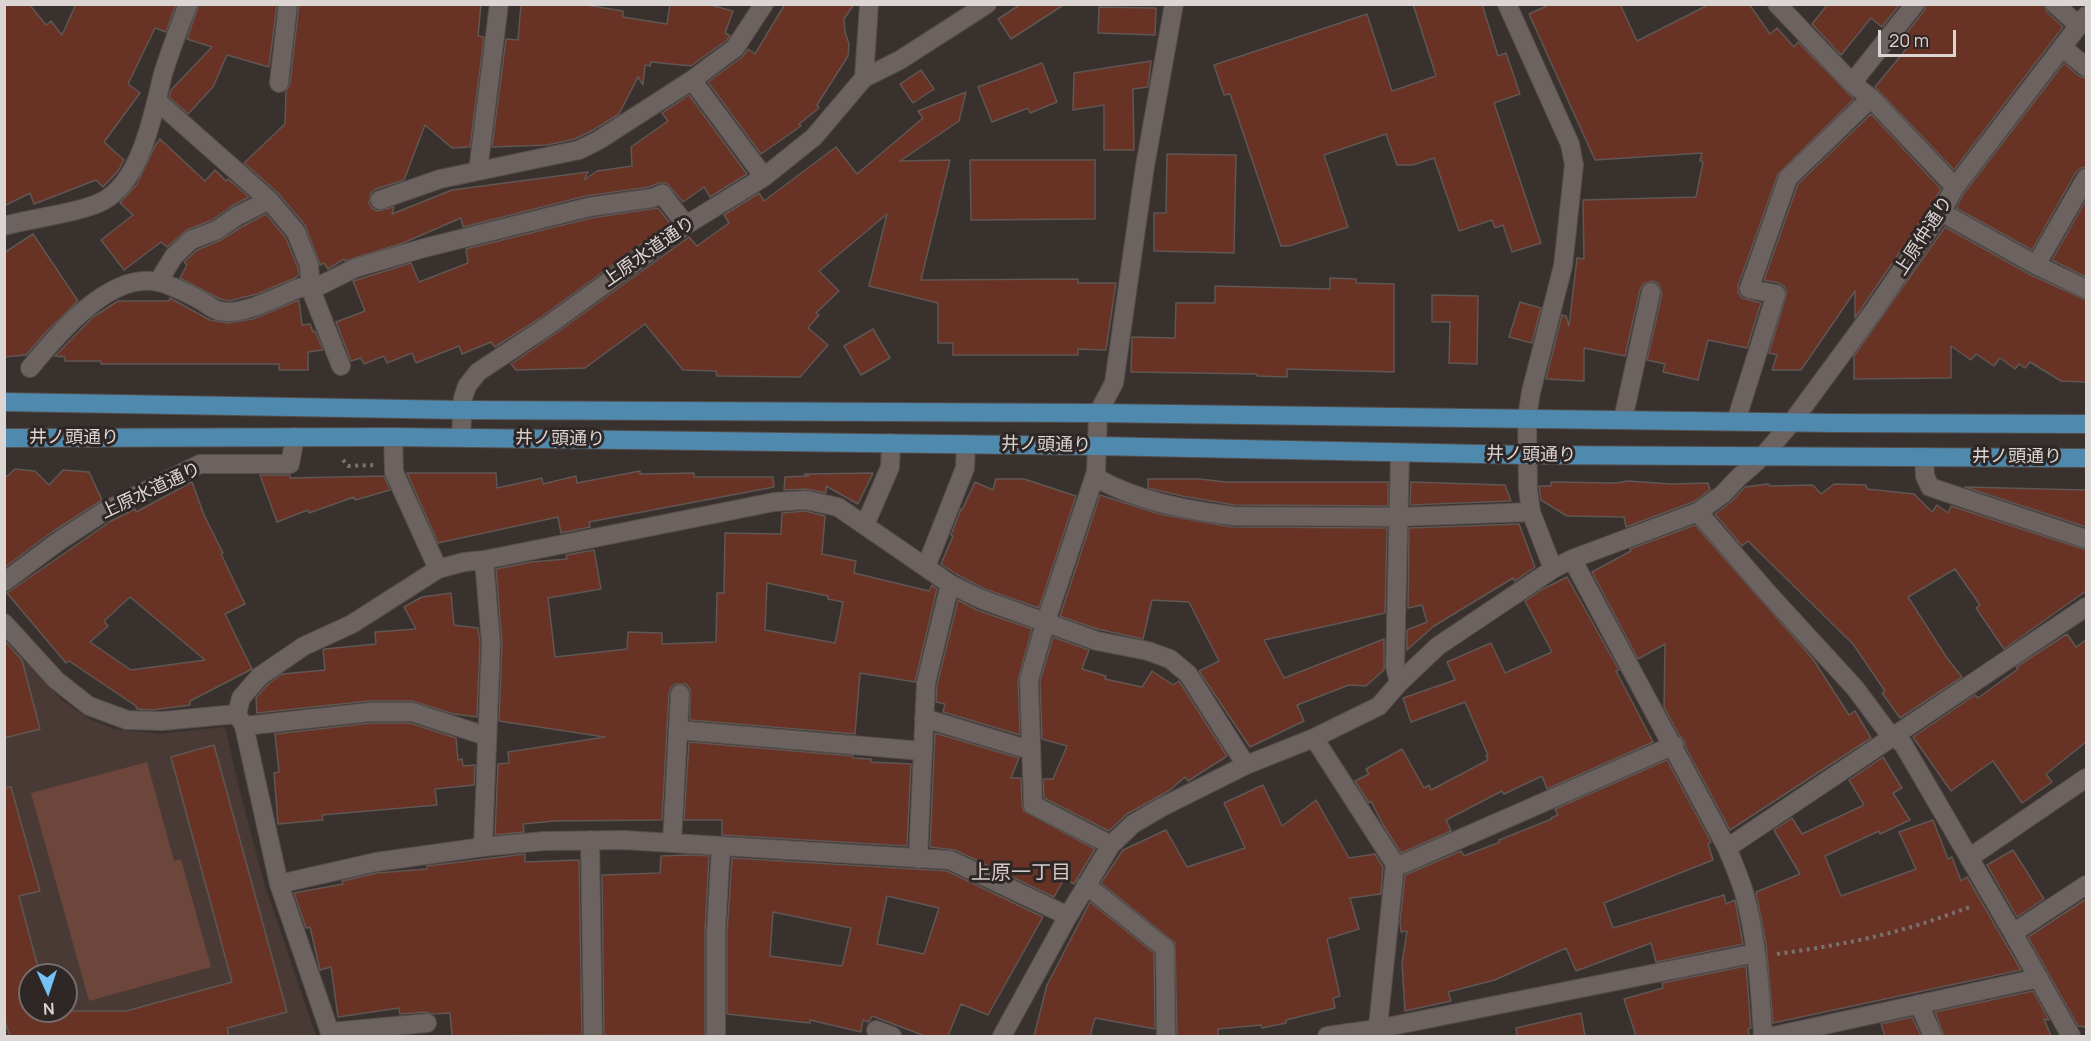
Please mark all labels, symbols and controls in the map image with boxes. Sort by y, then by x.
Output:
scale bar [1881,18,1959,56]
text: 20 m [1889,28,1929,52]
street label: 上原仲通り [1890,192,1958,280]
street label: 上原水道通り [599,212,699,292]
street label: 井ノ頭通り [29,427,119,449]
street label: 井ノ頭通り [515,427,605,451]
street label: 井ノ頭通り [1001,433,1091,457]
street label: 井ノ頭通り [1486,443,1576,467]
street label: 井ノ頭通り [1972,446,2062,468]
street label: 上原水道通り [97,458,205,524]
district label: 上原一丁目 [971,861,1071,885]
north arrow [18,963,78,1023]
text: N [43,998,55,1020]

